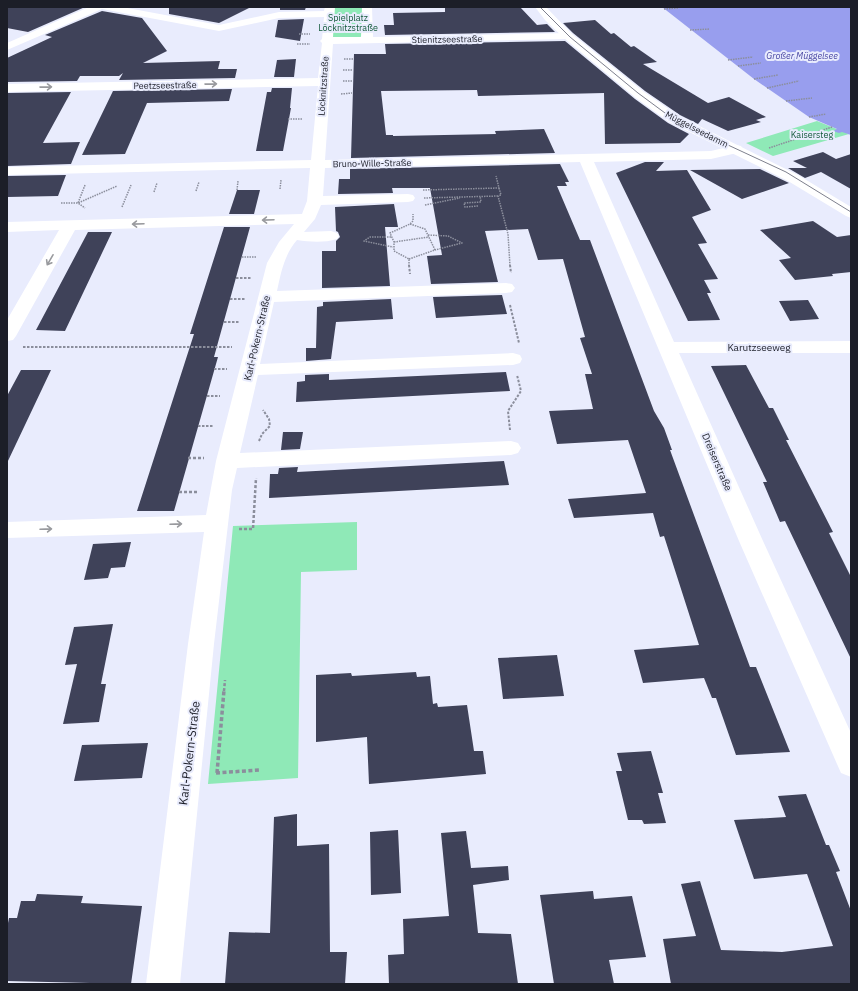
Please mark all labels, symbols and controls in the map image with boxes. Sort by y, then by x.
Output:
park label: Spielplatz Löcknitzstraße [318,12,378,33]
street label: Stienitzseestraße [412,33,483,45]
water label: Großer Müggelsee [766,50,838,61]
street label: Löcknitzstraße [315,56,331,116]
street label: Peetzseestraße [133,79,197,91]
one-way arrow [204,81,217,88]
one-way arrow [39,84,52,91]
street label: Müggelseedamm [664,108,730,150]
park label: Kaisersteg [791,129,833,140]
street label: Bruno-Wille-Straße [333,157,412,169]
one-way arrow [262,216,275,224]
one-way arrow [132,220,145,228]
one-way arrow [46,254,54,266]
street label: Karl-Pokern-Straße [241,294,273,382]
street label: Karutzseeweg [727,341,791,354]
street label: Dreiserstraße [699,431,735,493]
one-way arrow [169,520,182,528]
one-way arrow [39,525,52,533]
street label: Karl-Pokern-Straße [175,700,203,806]

